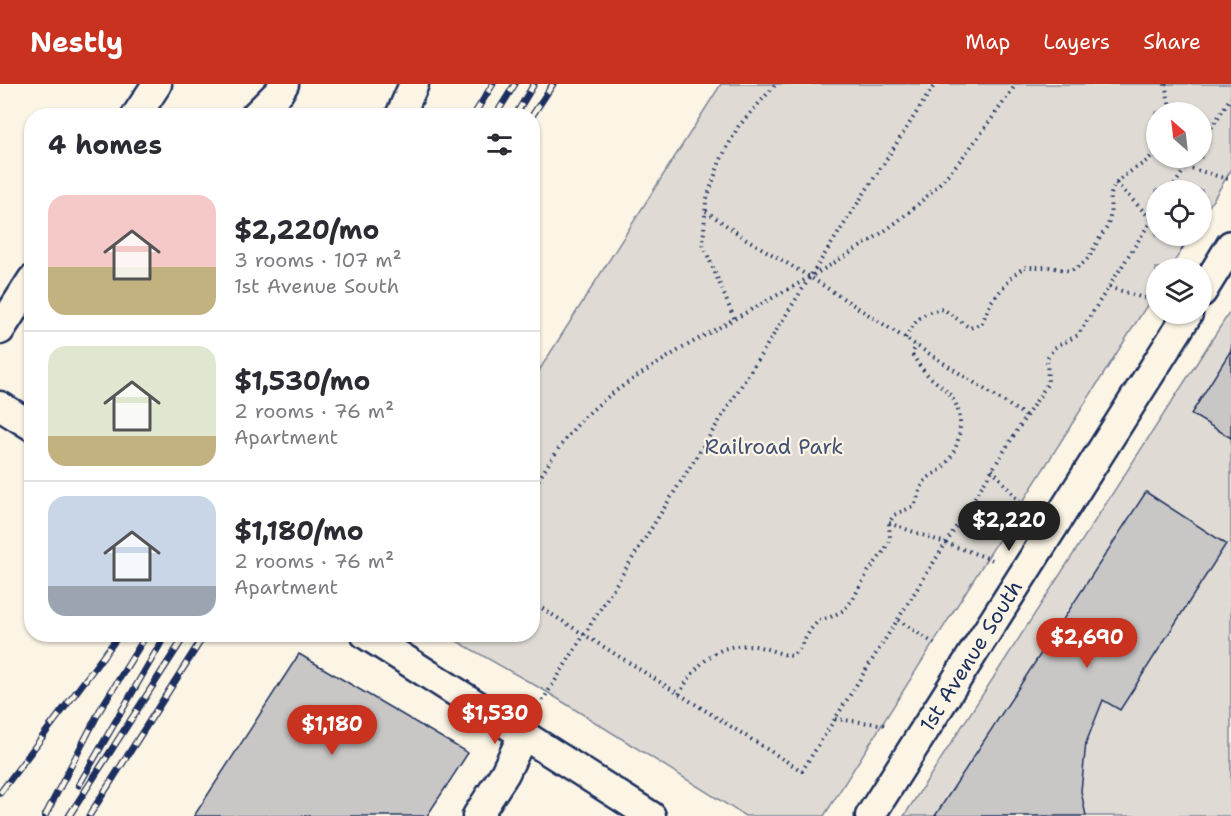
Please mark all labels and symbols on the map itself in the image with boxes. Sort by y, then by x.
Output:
north arrow [1146,102,1212,168]
park label: Railroad Park [705,433,843,461]
pin: $2,220 [960,501,1058,552]
street label: 1st Avenue South [913,575,1029,737]
pin: $2,690 [1038,618,1136,669]
pin: $1,530 [446,694,544,745]
pin: $1,180 [283,705,381,756]

